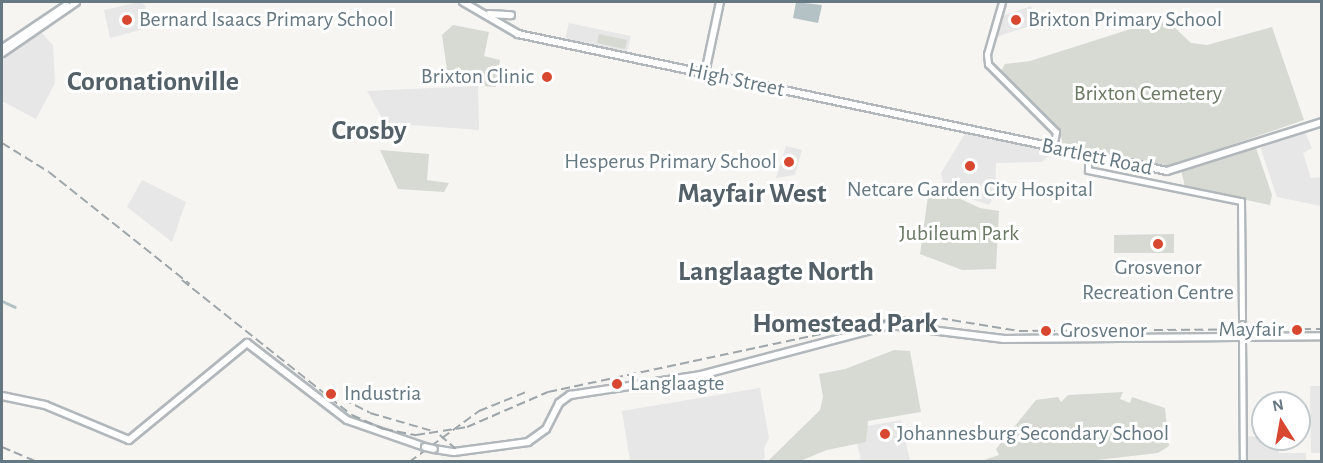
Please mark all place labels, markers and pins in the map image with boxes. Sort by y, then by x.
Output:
place label: Bernard Isaacs Primary School [139,7,394,33]
place label: Brixton Primary School [1028,7,1222,33]
marker: Bernard Isaacs Primary School [120,13,134,27]
marker: Brixton Primary School [1009,13,1023,27]
place label: Brixton Clinic [421,64,534,90]
marker: Brixton Clinic [538,68,556,86]
place label: Hesperus Primary School [564,149,777,175]
marker: Hesperus Primary School [782,155,796,169]
marker: Netcare Garden City Hospital [961,157,979,175]
place label: Netcare Garden City Hospital [847,177,1093,203]
marker: Grosvenor Recreation Centre [1151,237,1165,251]
place label: Grosvenor Recreation Centre [1082,254,1234,306]
place label: Mayfair [1219,317,1284,343]
place label: Grosvenor [1060,318,1147,344]
marker: Mayfair [1288,321,1306,339]
marker: Grosvenor [1037,322,1055,340]
place label: Langlaagte [630,371,724,397]
marker: Langlaagte [608,375,626,393]
place label: Industria [344,381,421,407]
marker: Industria [322,385,340,403]
place label: Johannesburg Secondary School [897,421,1169,447]
marker: Johannesburg Secondary School [878,427,892,441]

